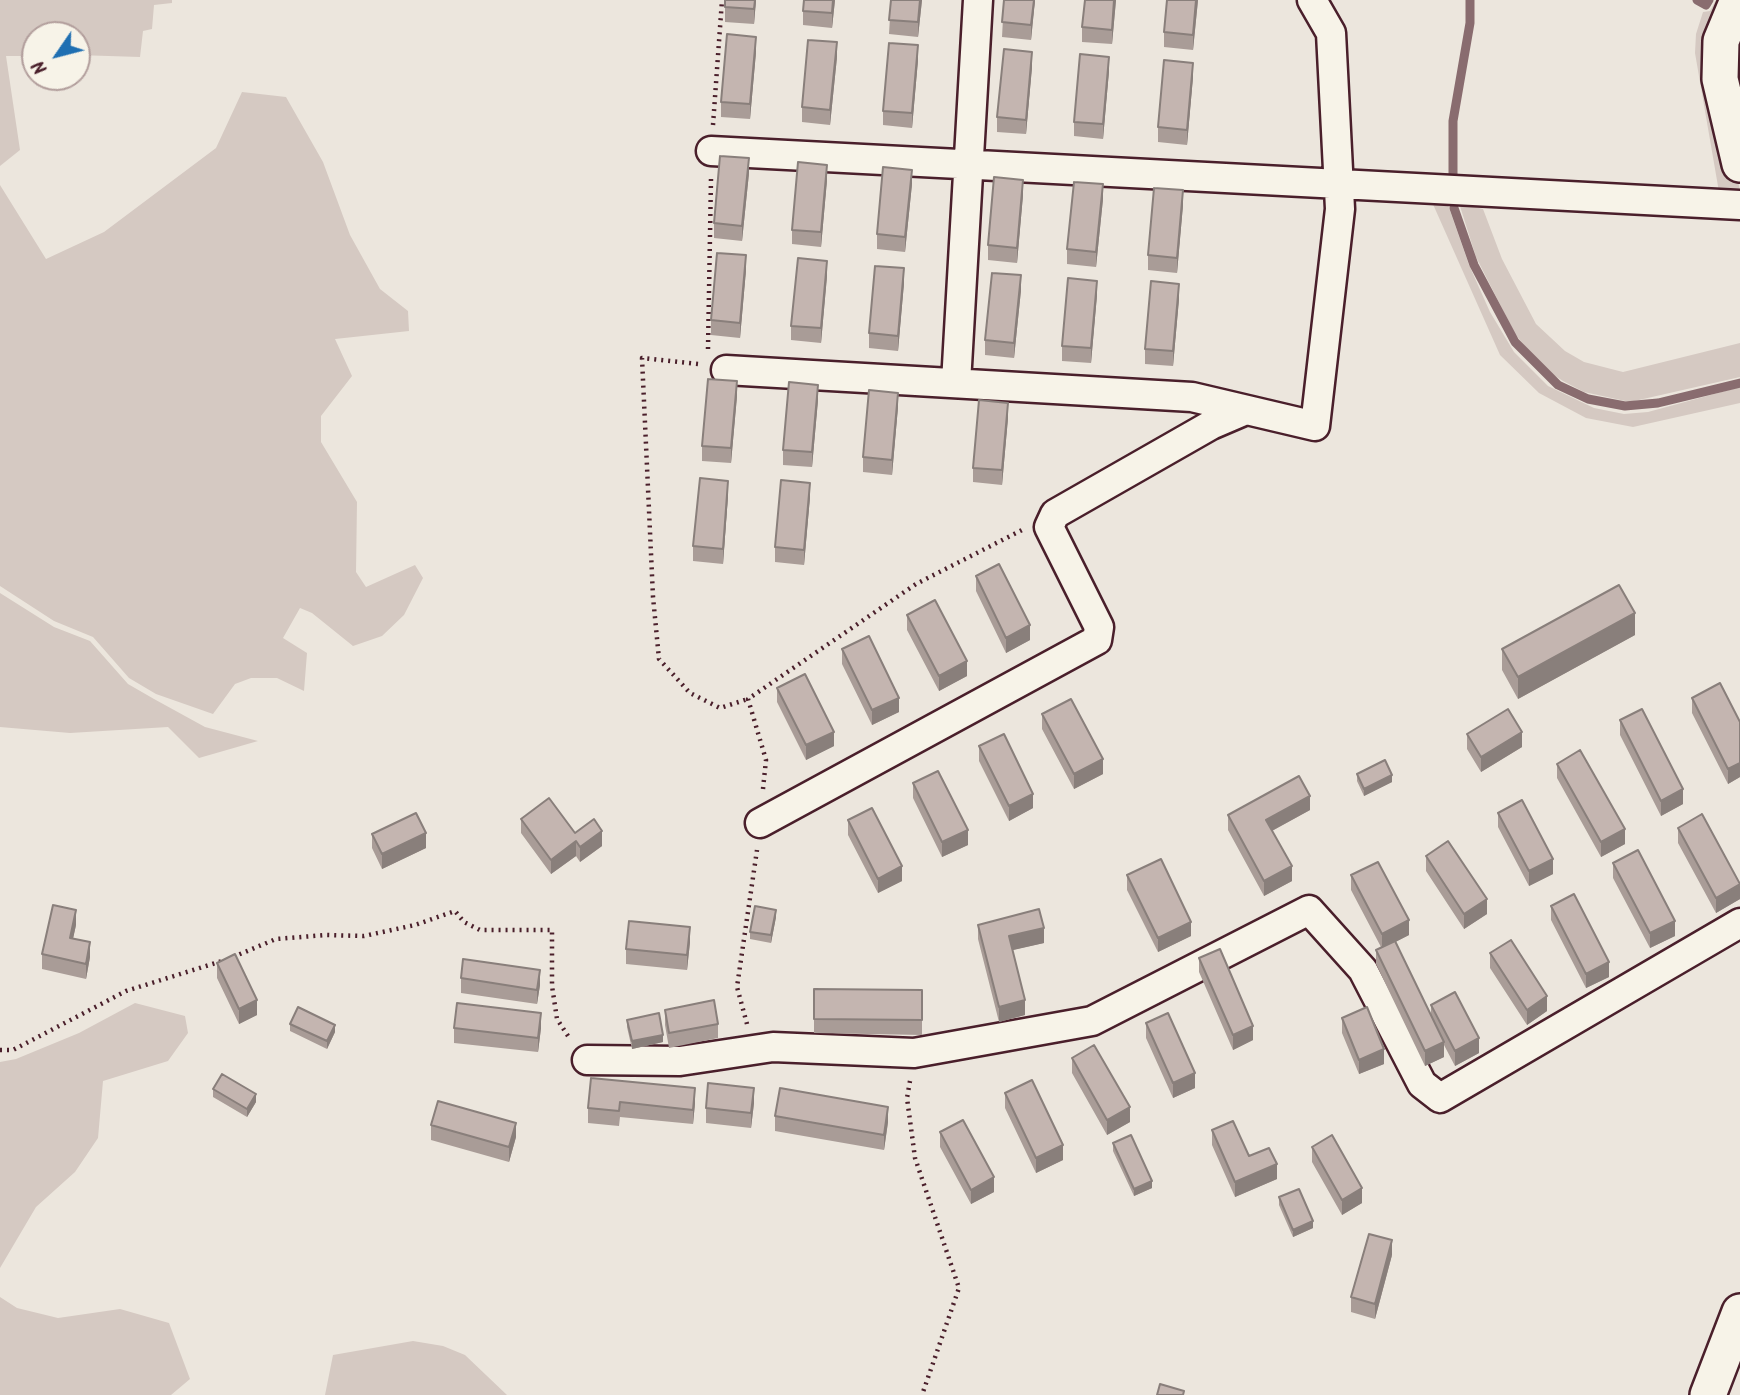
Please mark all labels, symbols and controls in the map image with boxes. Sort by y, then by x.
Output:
north arrow [21,21,91,91]
text: N [25,53,56,80]

